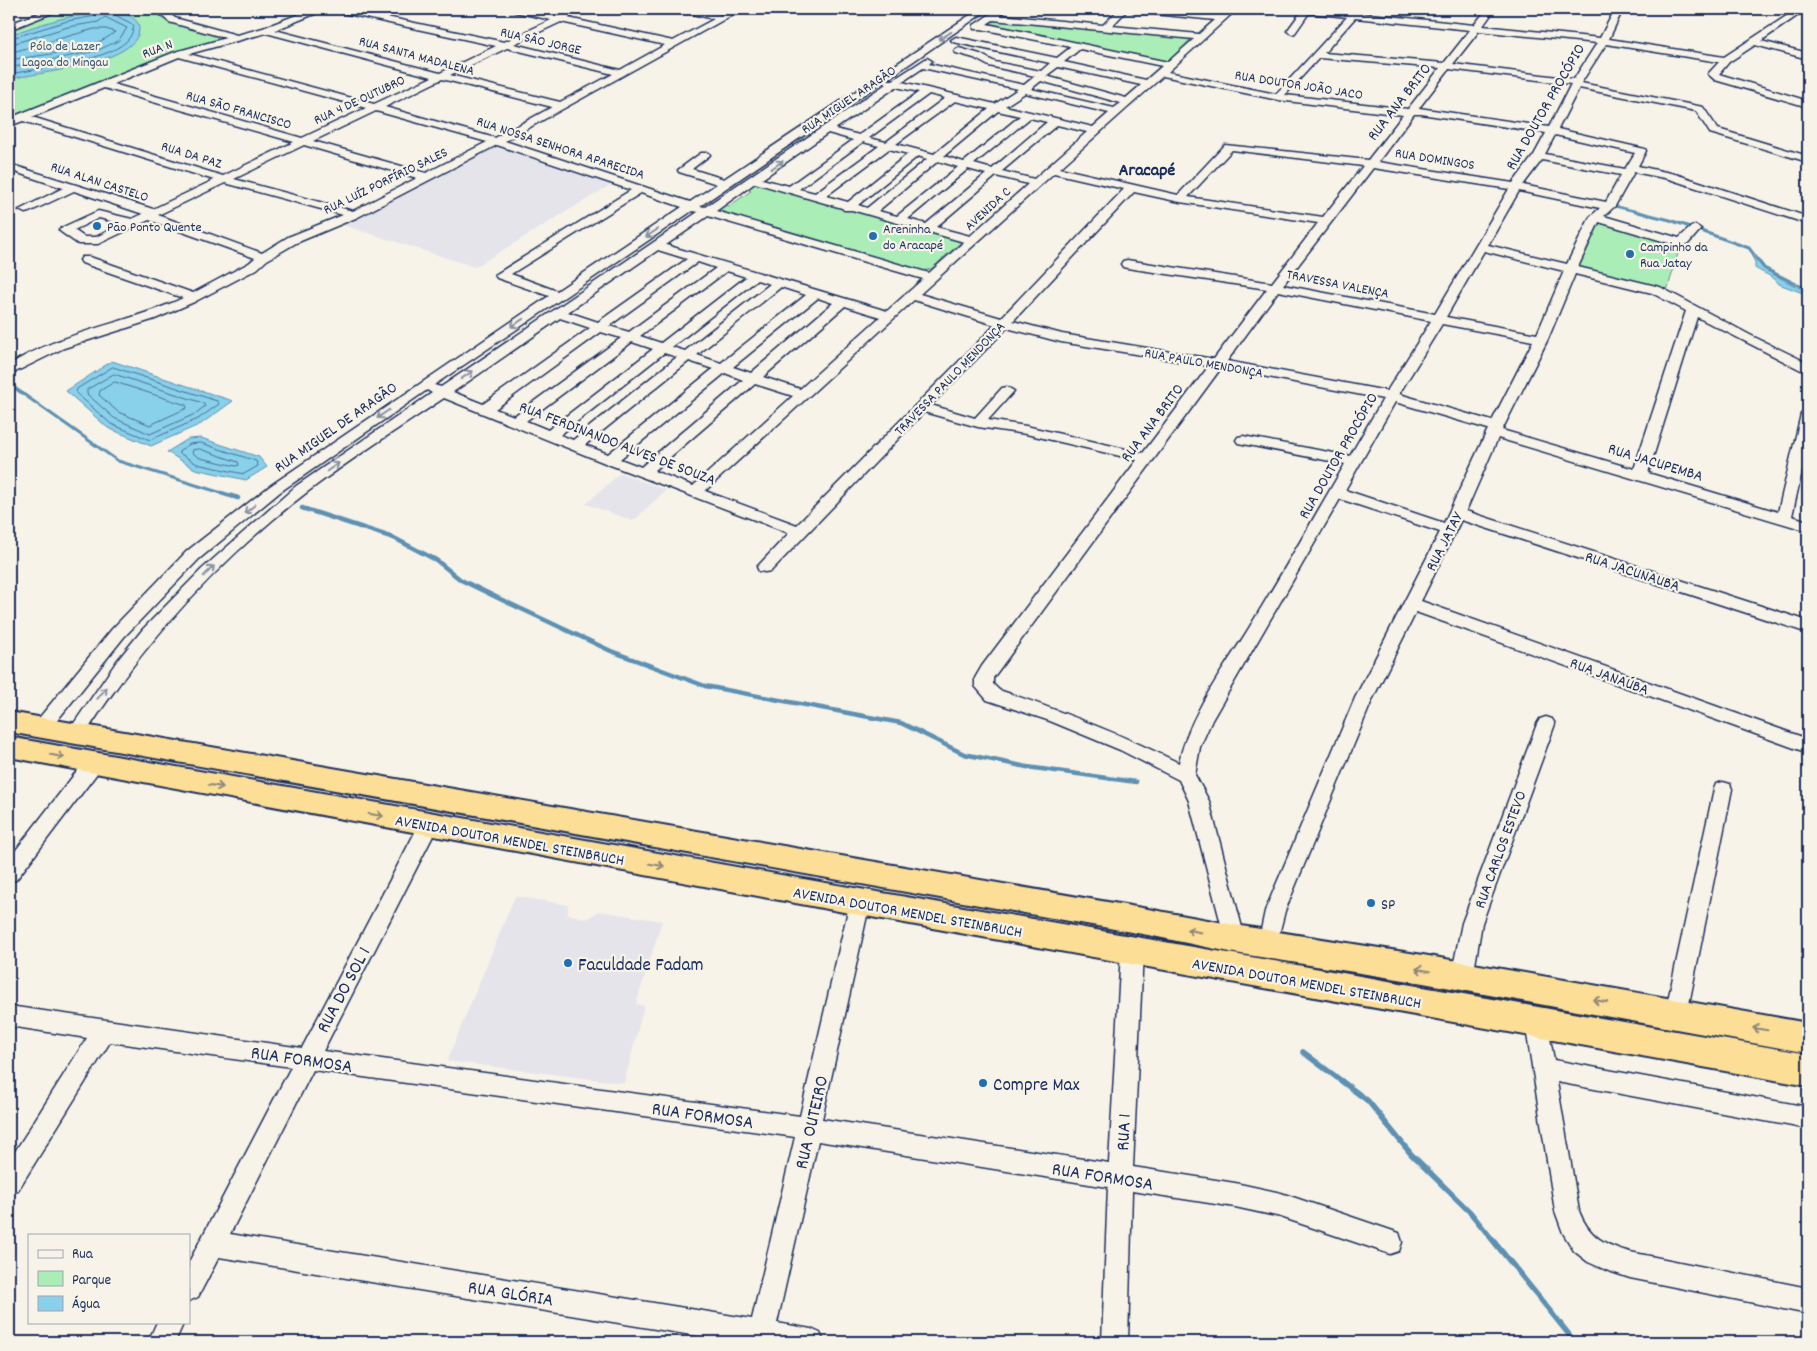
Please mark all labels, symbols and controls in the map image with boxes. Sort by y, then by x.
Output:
street label: RUA SÃO JORGE [498,23,584,61]
one-way arrow [938,31,952,42]
street label: RUA SANTA MADALENA [356,32,477,82]
street label: RUA N [140,35,176,65]
park label: Pólo de Lazer Lagoa do Mingau [22,37,108,73]
street label: RUA DOUTOR PROCÓPIO [1501,40,1592,175]
street label: RUA ANA BRITO [1362,59,1438,146]
street label: RUA MIGUEL ARAGÃO [798,61,901,140]
street label: RUA DOUTOR JOÃO JACO [1233,66,1364,106]
street label: RUA 4 DE OUTUBRO [311,71,409,131]
street label: RUA SÃO FRANCISCO [183,86,294,136]
street label: RUA NOSSA SENHORA APARECIDA [474,112,647,186]
street label: RUA DA PAZ [159,137,225,175]
street label: RUA LUÍZ PORFÍRIO SALES [320,143,451,221]
street label: RUA DOMINGOS [1393,144,1476,176]
street label: RUA ALAN CASTELO [48,158,151,208]
district label: Aracapé [1119,159,1176,184]
one-way arrow [770,160,784,170]
street label: AVENIDA C [961,183,1016,236]
place label: Pão Ponto Quente [107,218,202,238]
marker: Pão Ponto Quente [91,220,103,232]
place label: Areninha do Aracapé [883,220,943,256]
one-way arrow [645,228,659,238]
marker: Areninha do Aracapé [867,230,879,242]
place label: Campinho da Rua Jatay [1640,238,1708,274]
marker: Campinho da Rua Jatay [1624,248,1636,260]
street label: TRAVESSA VALENÇA [1285,265,1391,305]
one-way arrow [510,318,524,328]
street label: TRAVESSA PAULO MENDONÇA [891,318,1011,441]
street label: RUA PAULO MENDONÇA [1143,344,1265,384]
one-way arrow [460,369,474,380]
street label: RUA MIGUEL DE ARAGÃO [270,377,403,479]
street label: RUA ANA BRITO [1116,379,1190,468]
street label: RUA DOUTOR PROCÓPIO [1294,389,1385,524]
street label: RUA FERDINANDO ALVES DE SOUZA [515,396,719,493]
one-way arrow [376,409,390,419]
street label: RUA JACUPEMBA [1605,438,1706,489]
one-way arrow [326,462,340,472]
one-way arrow [244,503,257,514]
street label: RUA JATAY [1421,508,1470,576]
street label: RUA JACUNAUBA [1582,546,1683,599]
one-way arrow [202,565,215,577]
street label: RUA JANAÚBA [1566,652,1652,702]
one-way arrow [96,687,107,700]
one-way arrow [48,752,64,761]
one-way arrow [208,781,224,791]
street label: RUA CARLOS ESTEVO [1469,788,1533,912]
one-way arrow [368,810,384,820]
street label: AVENIDA DOUTOR MENDEL STEINBRUCH [393,810,626,873]
one-way arrow [648,861,664,871]
street label: AVENIDA DOUTOR MENDEL STEINBRUCH [791,882,1024,945]
place label: SP [1381,894,1395,917]
marker: SP [1365,897,1377,909]
one-way arrow [1186,926,1202,935]
street label: RUA DO SOL 1 [311,943,379,1038]
place label: Faculdade Fadam [578,953,703,980]
street label: AVENIDA DOUTOR MENDEL STEINBRUCH [1190,953,1423,1016]
marker: Faculdade Fadam [562,957,574,969]
one-way arrow [1415,964,1431,974]
one-way arrow [1593,995,1609,1005]
one-way arrow [1753,1024,1769,1033]
street label: RUA FORMOSA [249,1041,354,1082]
street label: RUA OUTEIRO [790,1073,837,1172]
place label: Compre Max [993,1073,1080,1100]
marker: Compre Max [977,1077,989,1089]
street label: RUA FORMOSA [650,1097,755,1138]
street label: RUA 1 [1111,1113,1140,1152]
street label: RUA FORMOSA [1050,1157,1155,1200]
legend [28,1234,190,1324]
text: Rua [72,1244,94,1266]
text: Parque [72,1270,112,1292]
street label: RUA GLÓRIA [466,1275,555,1316]
text: Água [72,1294,101,1316]

